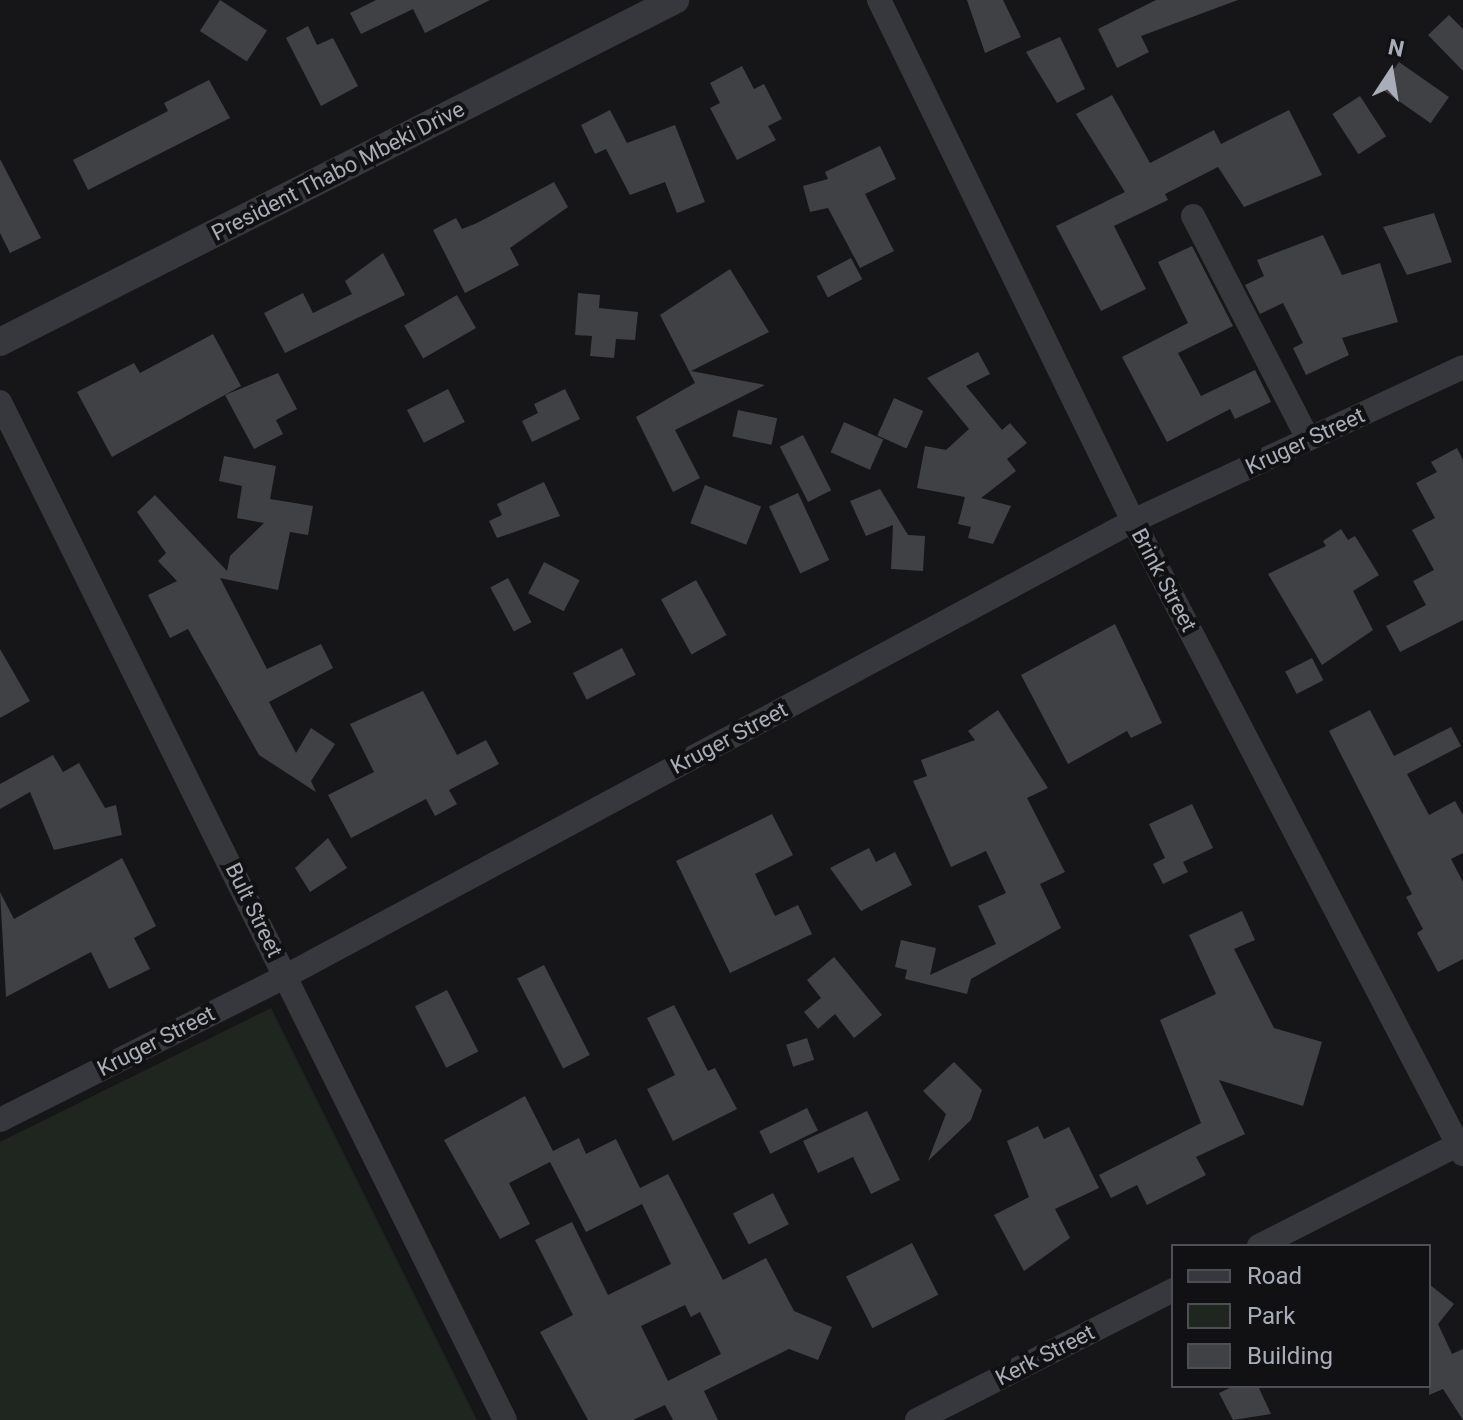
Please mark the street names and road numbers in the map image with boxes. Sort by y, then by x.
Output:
street label: President Thabo Mbeki Drive [207,96,469,246]
street label: Kruger Street [1241,402,1369,480]
street label: Brink Street [1126,524,1202,636]
street label: Kruger Street [666,696,792,780]
street label: Bult Street [220,858,288,962]
street label: Kruger Street [93,1000,219,1082]
street label: Kerk Street [991,1319,1099,1391]

